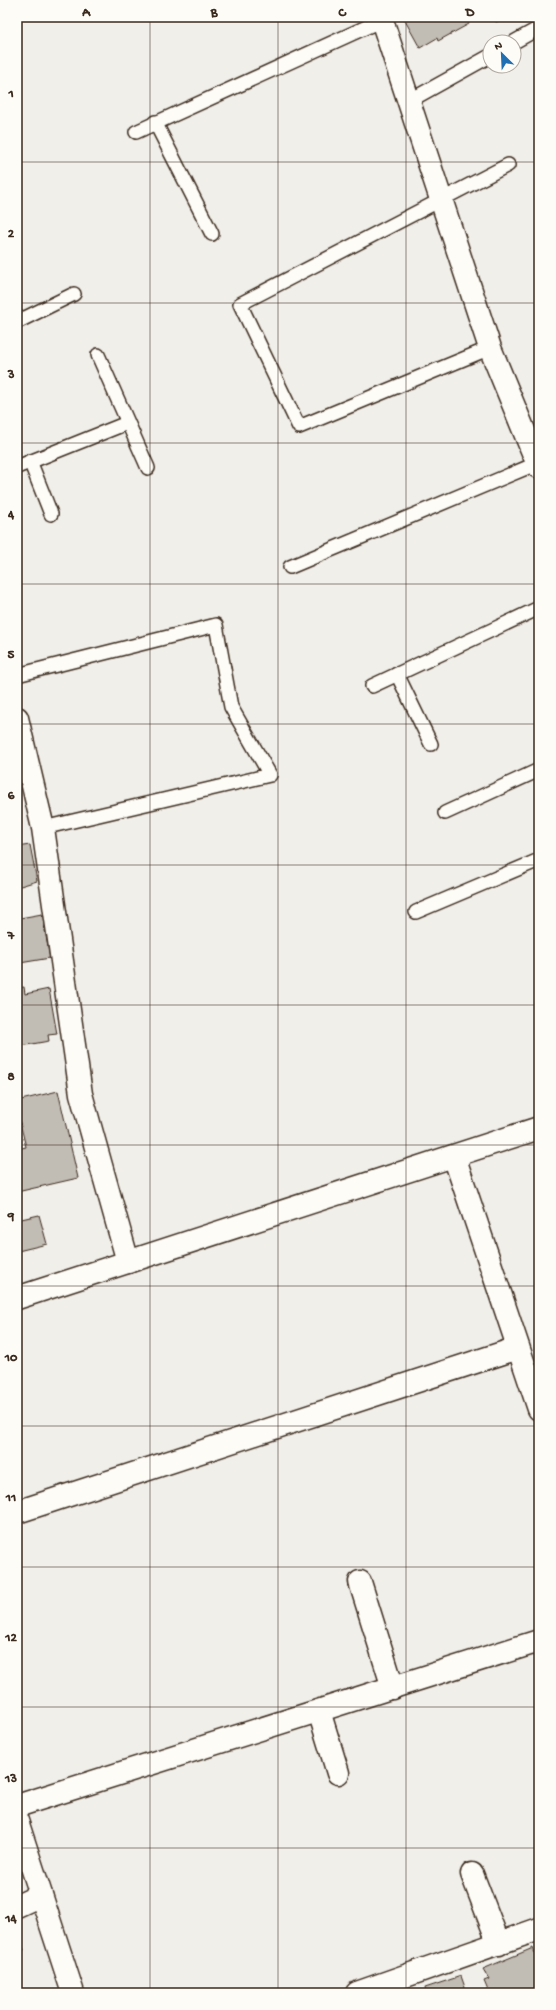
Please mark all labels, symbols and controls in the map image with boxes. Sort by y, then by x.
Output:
text: A [81,6,91,21]
text: B [210,6,219,21]
text: C [337,6,347,21]
text: D [465,6,475,21]
north arrow [482,34,522,74]
text: N [493,40,504,54]
text: 1 [7,87,14,102]
text: 2 [8,227,15,242]
text: 3 [7,368,15,383]
text: 4 [7,508,15,523]
text: 5 [8,648,15,663]
text: 6 [8,789,15,804]
text: 7 [7,929,16,944]
text: 8 [7,1070,15,1085]
text: 9 [7,1210,15,1225]
text: 10 [4,1351,18,1366]
text: 11 [5,1491,16,1506]
text: 12 [4,1631,17,1646]
text: 13 [4,1772,17,1787]
text: 14 [4,1912,18,1927]

